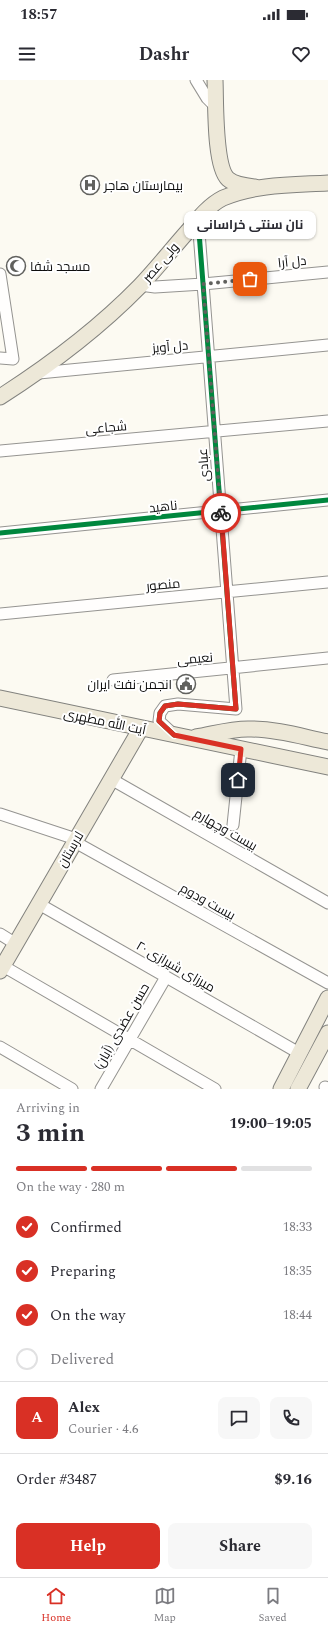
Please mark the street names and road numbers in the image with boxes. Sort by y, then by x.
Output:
street label: ولی عصر [137,238,184,288]
street label: دل آرا [277,251,307,273]
street label: دل آویز [150,335,189,359]
street label: شجاعی [84,416,128,440]
street label: عبادی [193,448,215,482]
street label: ناهید [148,496,178,518]
street label: منصور [144,574,181,597]
street label: نعیمی [176,647,214,671]
street label: آیت الله مطهری [62,704,148,741]
street label: بیست وچهارم [190,804,261,856]
street label: لارستان [52,828,89,871]
street label: بیست ودوم [176,878,239,925]
street label: میرزای شیرازی ۲۰ [132,936,219,998]
street label: حسن عضدی (آبان) [89,979,155,1074]

